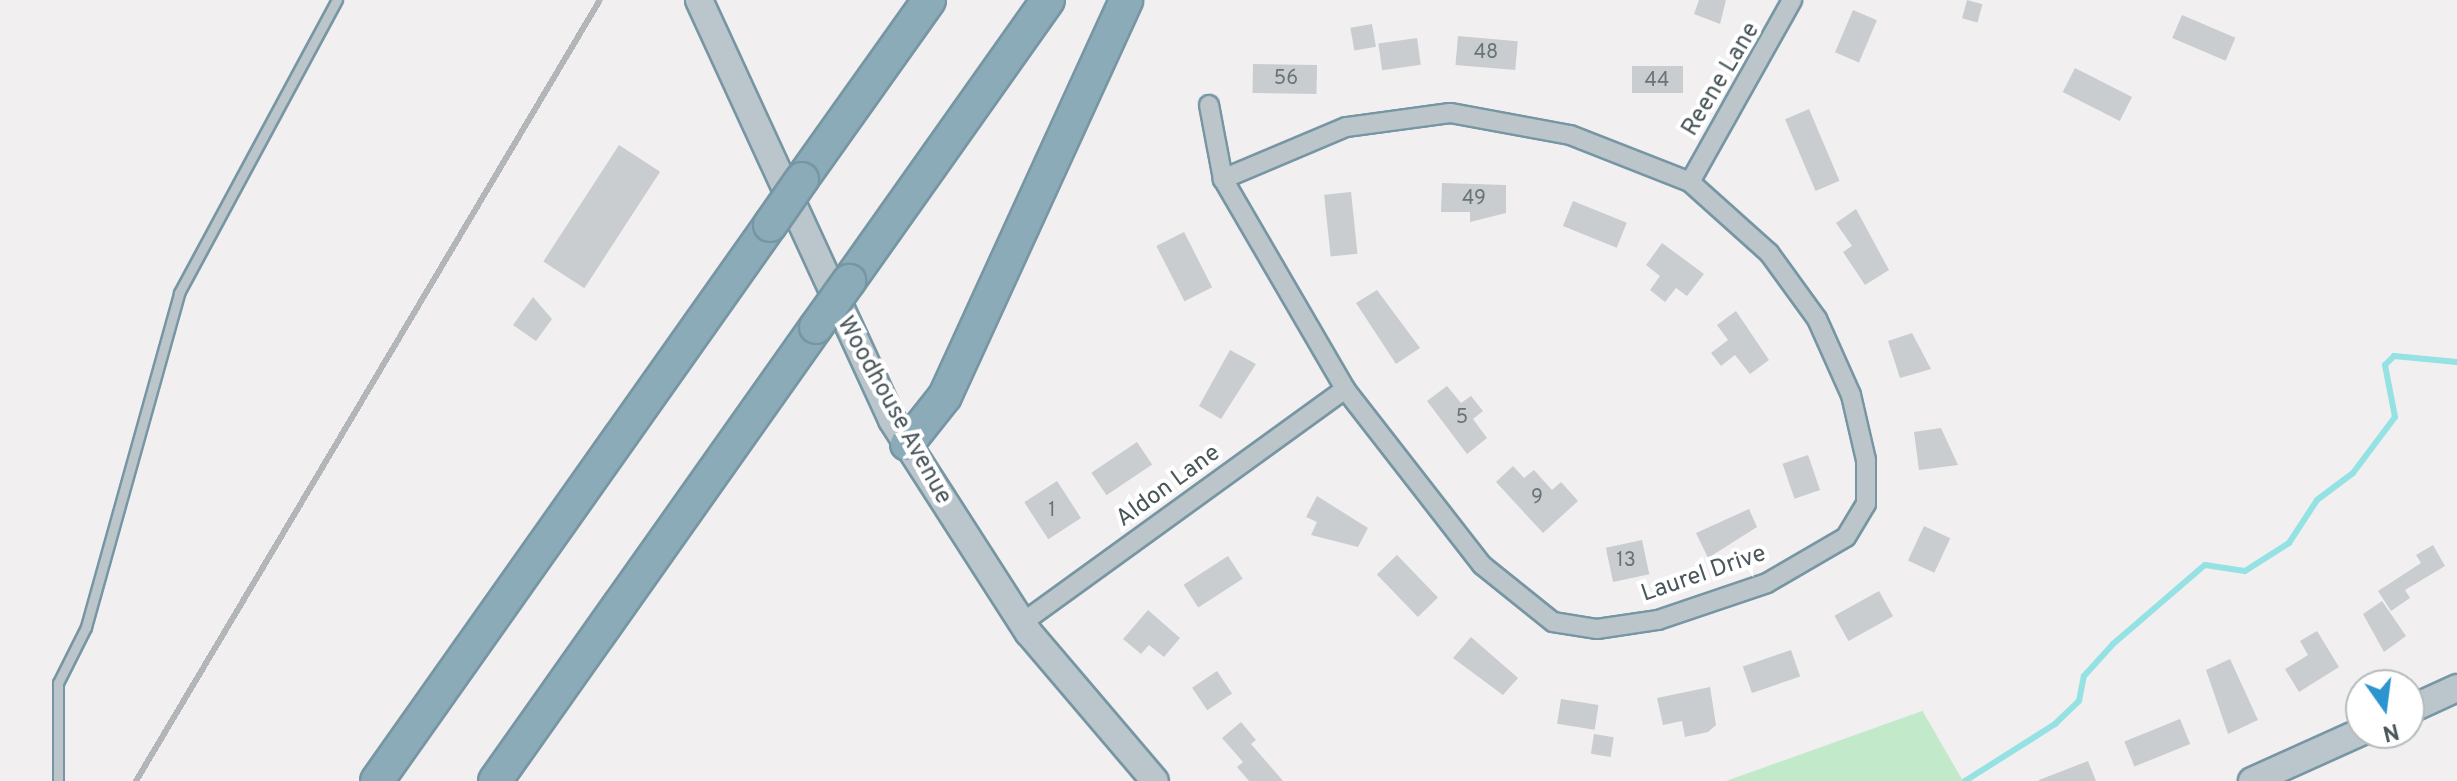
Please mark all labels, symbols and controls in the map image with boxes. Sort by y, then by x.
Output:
street label: Reene Lane [1677,18,1767,142]
house number: 48 [1474,41,1498,65]
house number: 56 [1274,67,1298,91]
house number: 44 [1645,69,1669,93]
house number: 49 [1462,187,1486,211]
street label: Woodhouse Avenue [829,312,957,510]
house number: 5 [1456,406,1468,430]
street label: Aldon Lane [1111,440,1227,534]
house number: 9 [1531,486,1543,510]
house number: 1 [1048,499,1056,523]
street label: Laurel Drive [1638,540,1770,610]
house number: 13 [1616,549,1636,573]
north arrow [2345,669,2425,749]
text: N [2380,716,2401,746]

